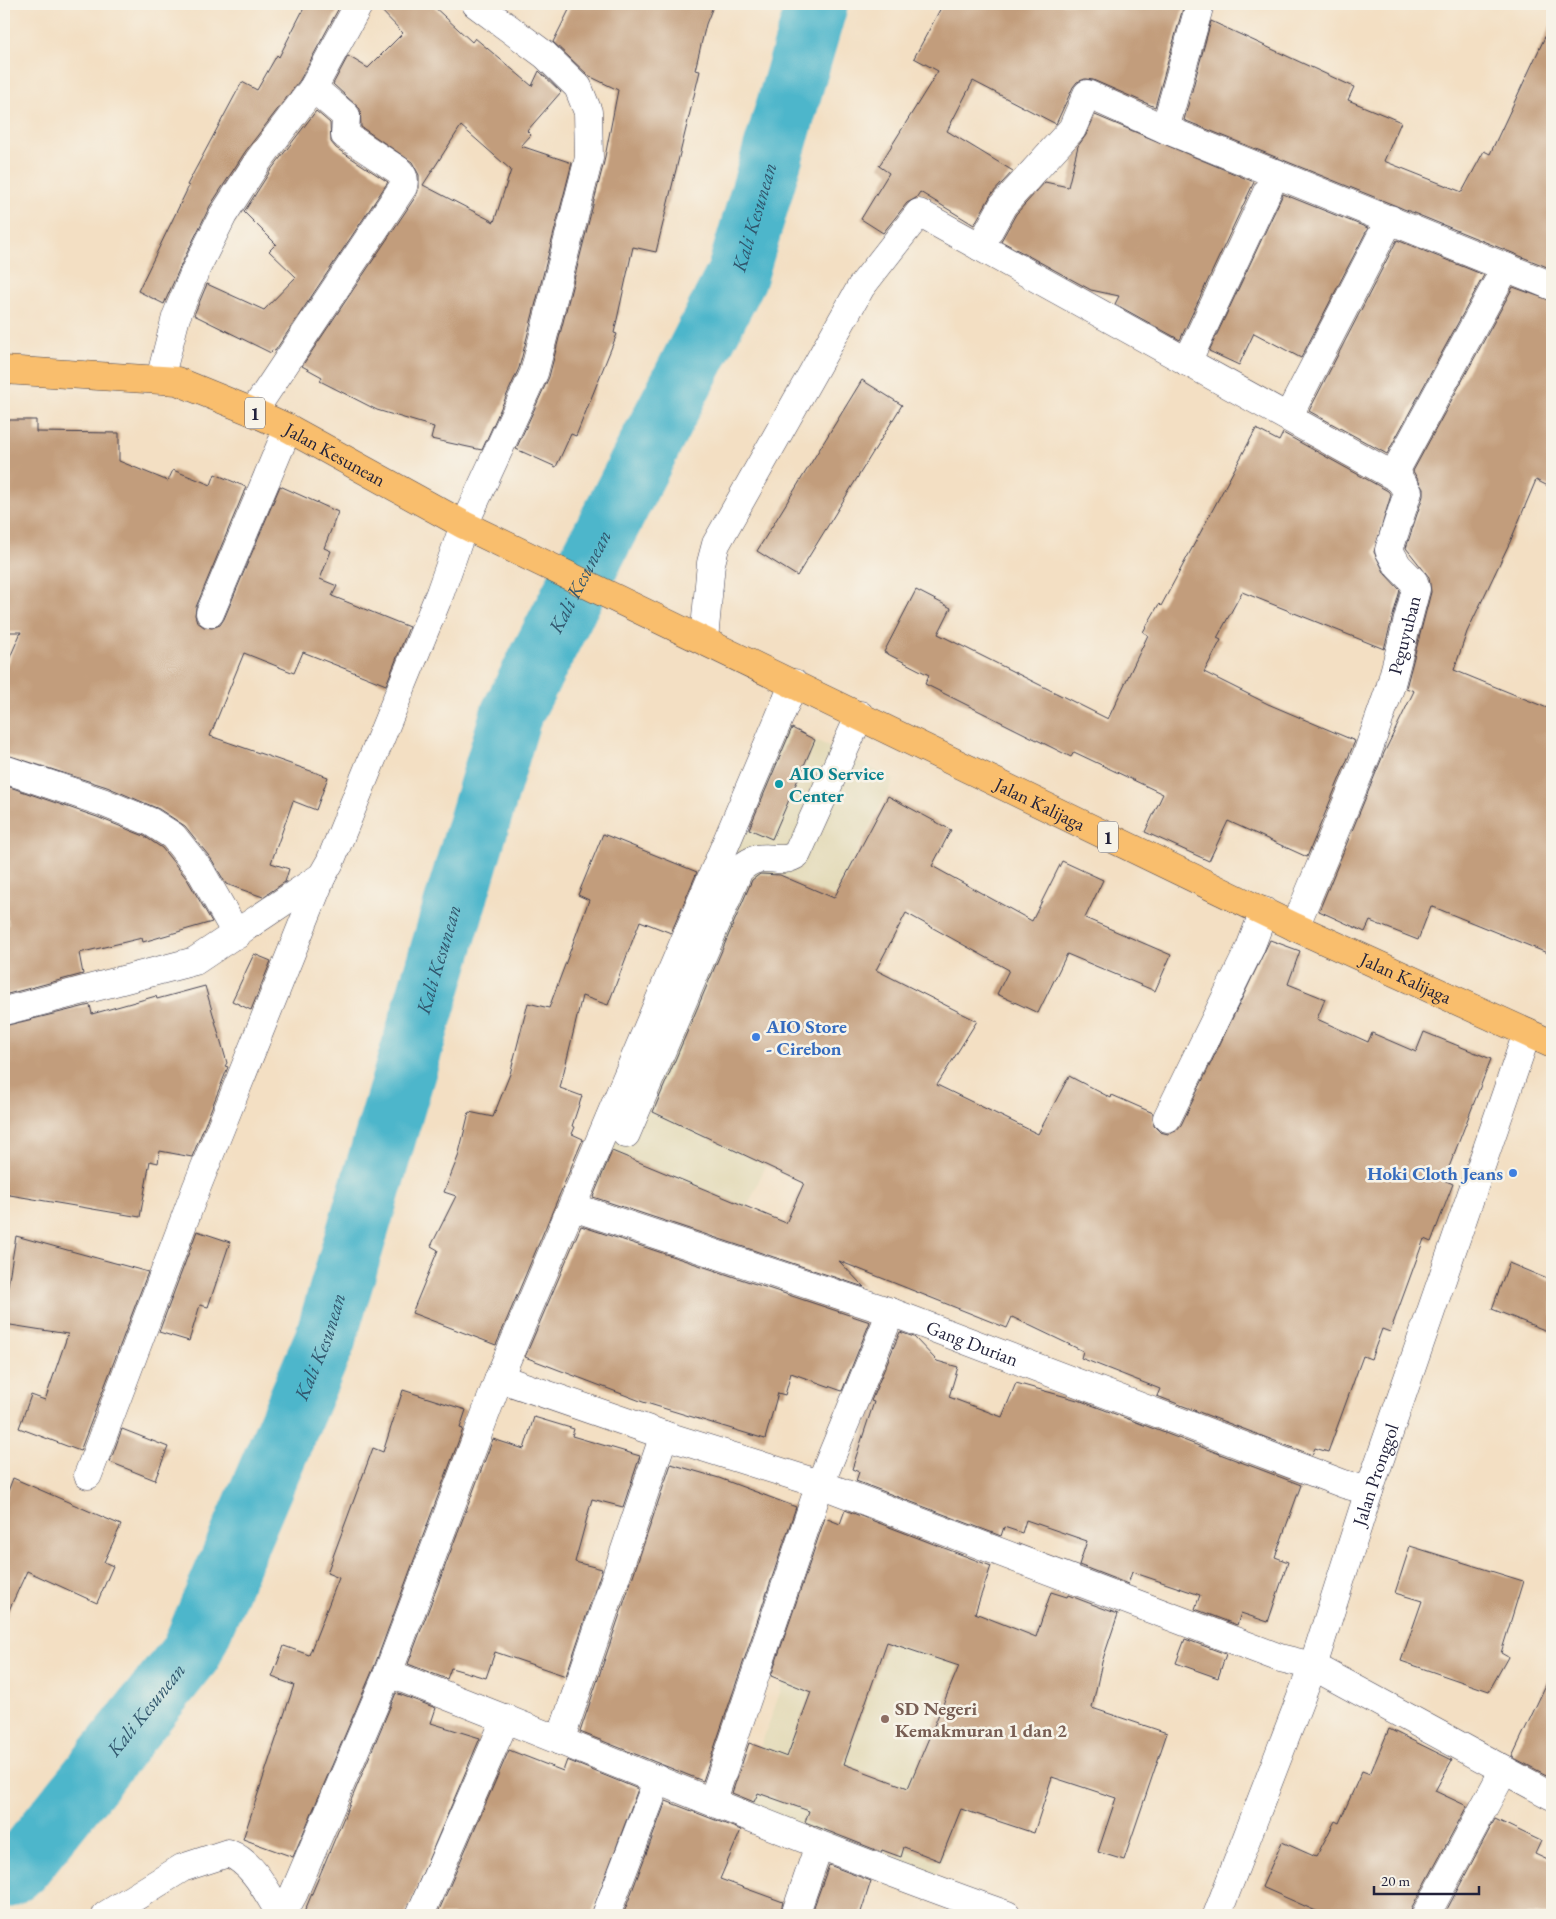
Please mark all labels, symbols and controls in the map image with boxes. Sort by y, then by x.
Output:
water label: Kali Kesunean [725,159,783,276]
road number: 1 [245,398,265,428]
street label: Jalan Kesunean [279,415,390,492]
water label: Kali Kesunean [542,525,617,638]
street label: Peguyuban [1382,593,1426,677]
place label: AIO Service Center [788,761,884,808]
street label: Jalan Kalijaga [989,770,1090,836]
marker: AIO Service Center [773,778,785,790]
road number: 1 [1098,822,1118,852]
water label: Kali Kesunean [409,902,467,1018]
street label: Jalan Kalijaga [1355,945,1456,1009]
place label: AIO Store - Cirebon [765,1014,847,1061]
marker: AIO Store - Cirebon [750,1031,762,1043]
place label: Hoki Cloth Jeans [1367,1161,1503,1186]
marker: Hoki Cloth Jeans [1507,1167,1519,1179]
water label: Kali Kesunean [287,1290,351,1405]
street label: Gang Durian [923,1314,1022,1372]
street label: Jalan Pronggol [1346,1420,1404,1531]
water label: Kali Kesunean [100,1657,191,1762]
place label: SD Negeri Kemakmuran 1 dan 2 [895,1696,1067,1743]
marker: SD Negeri Kemakmuran 1 dan 2 [879,1713,891,1725]
scale bar [1374,1864,1478,1896]
text: 20 m [1381,1871,1410,1890]

